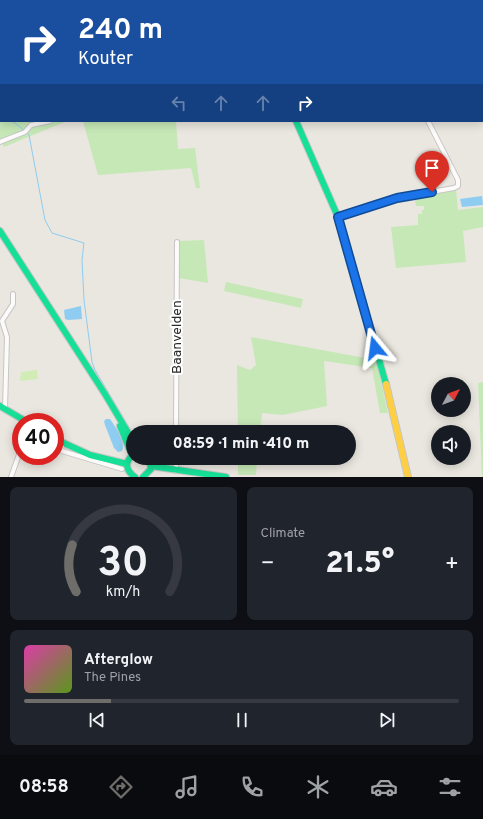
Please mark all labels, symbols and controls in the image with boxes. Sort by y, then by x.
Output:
text: 240 m [78,13,163,49]
icon: right [12,16,64,68]
text: Kouter [78,48,133,71]
icon: left [168,92,190,114]
icon: ahead [210,92,232,114]
icon: ahead [252,92,274,114]
icon: right [294,92,316,114]
pin [415,151,449,192]
icon: arrive [421,157,443,179]
street label: Baanvelden [169,300,186,374]
position arrow [354,327,396,369]
north arrow [431,377,471,417]
map controls [431,377,471,465]
speed limit sign: 40 [12,413,64,465]
button: sound [431,425,471,465]
text: 08:59 · 1 min · 410 m [173,435,309,454]
text: Climate [261,526,305,542]
text: 30 [97,537,149,590]
text: 21.5° [325,546,394,583]
text: − [261,551,275,578]
text: + [445,551,459,578]
text: km/h [106,582,141,600]
text: Afterglow [84,651,153,670]
text: The Pines [84,670,141,686]
icon: previous [86,709,108,731]
icon: pause [231,709,253,731]
icon: next [376,709,398,731]
icon: directions [107,773,135,801]
icon: music [173,773,201,801]
icon: phone [238,773,266,801]
icon: climate [304,773,332,801]
icon: car [370,773,398,801]
icon: filters [436,773,464,801]
text: 08:58 [19,776,69,799]

